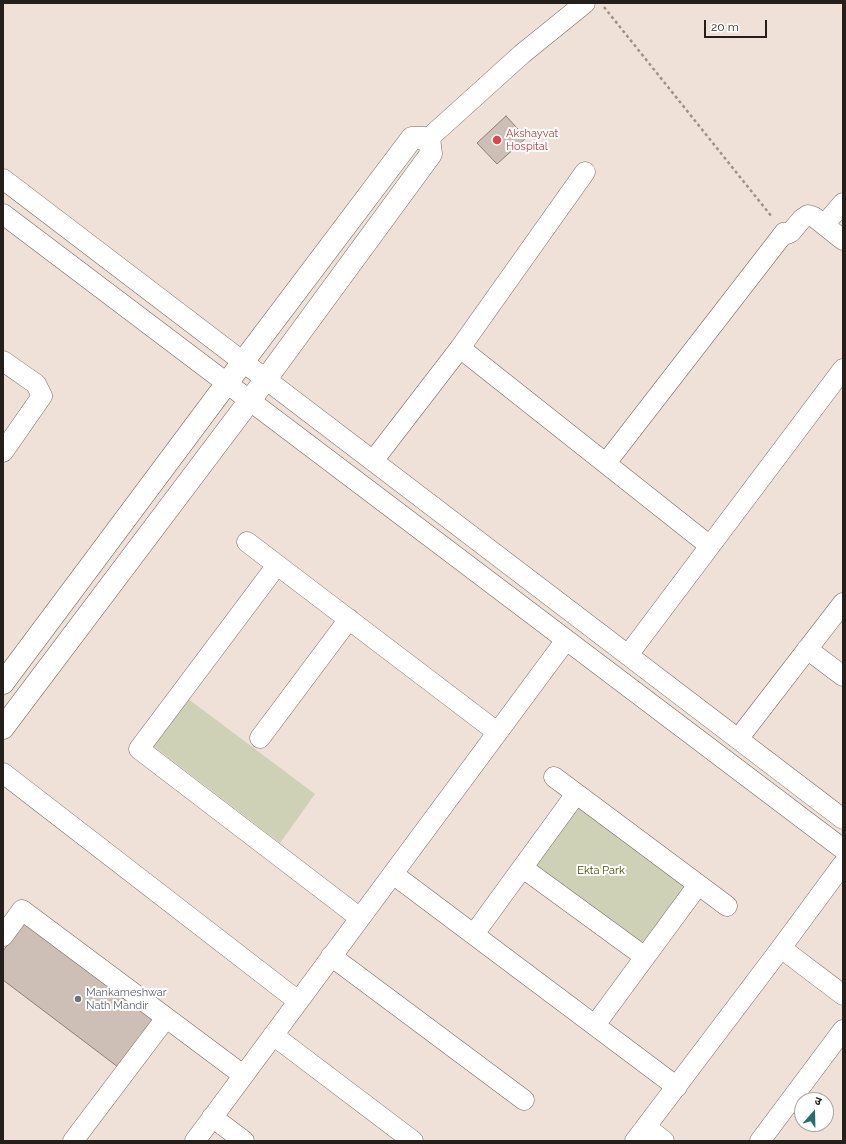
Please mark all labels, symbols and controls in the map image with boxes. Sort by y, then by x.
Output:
scale bar [706,12,769,38]
text: 20 m [711,20,739,34]
place label: Akshayvat Hospital [506,127,558,153]
marker: Akshayvat Hospital [491,134,503,146]
park label: Ekta Park [577,864,625,878]
place label: Mankameshwar Nath Mandir [86,986,167,1012]
marker: Mankameshwar Nath Mandir [73,994,83,1004]
north arrow [794,1092,834,1132]
text: उ [813,1094,823,1108]

